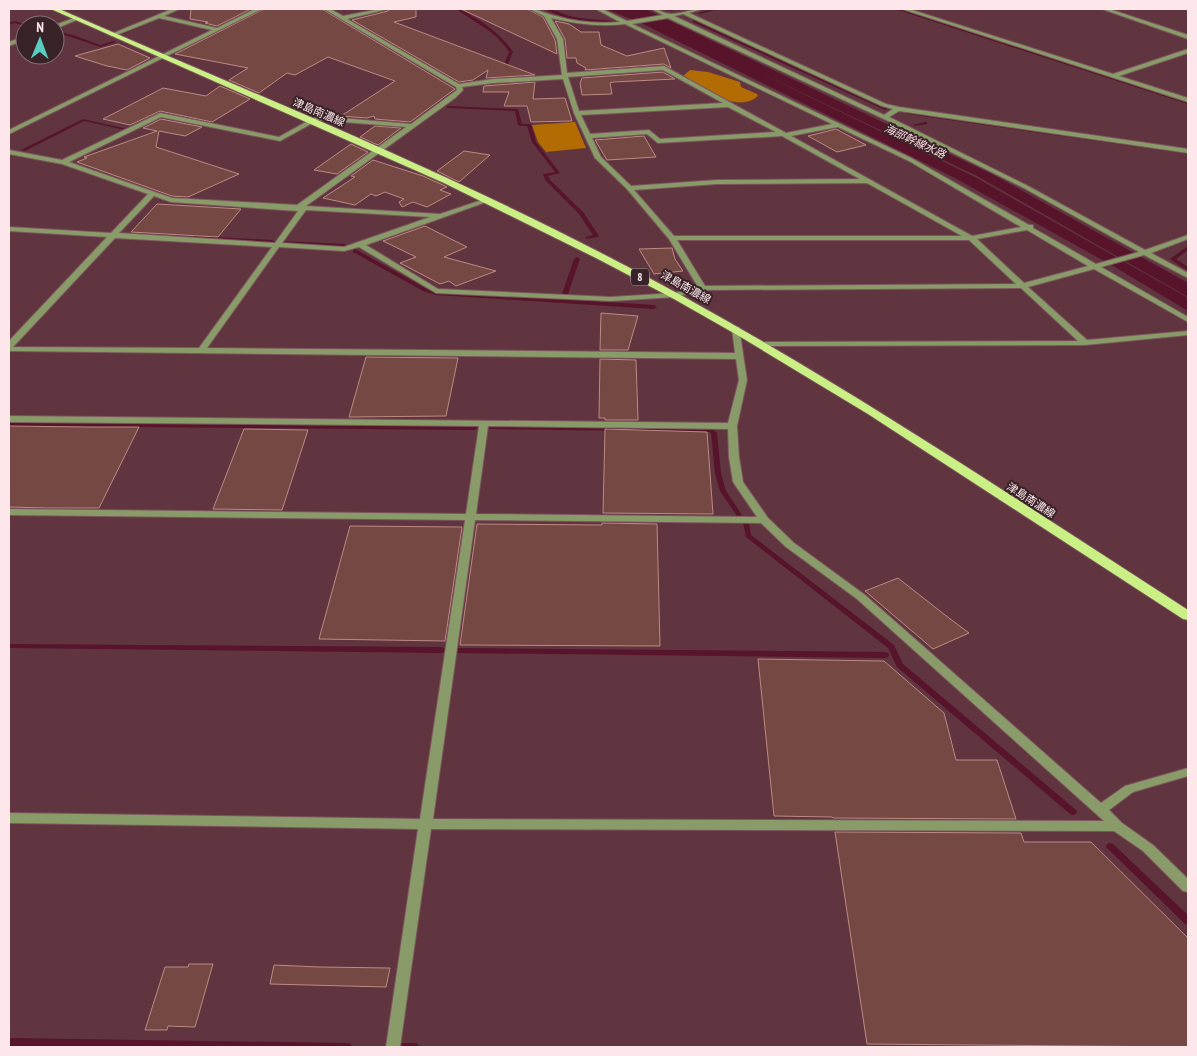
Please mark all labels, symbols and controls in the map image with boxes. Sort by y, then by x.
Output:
north arrow [15,15,65,65]
text: N [36,18,44,36]
street label: 津島南濃線 [291,95,347,129]
water label: 海部幹線水路 [882,121,949,162]
road number: 8 [631,268,649,286]
street label: 津島南濃線 [659,268,713,306]
street label: 津島南濃線 [1004,479,1058,521]

